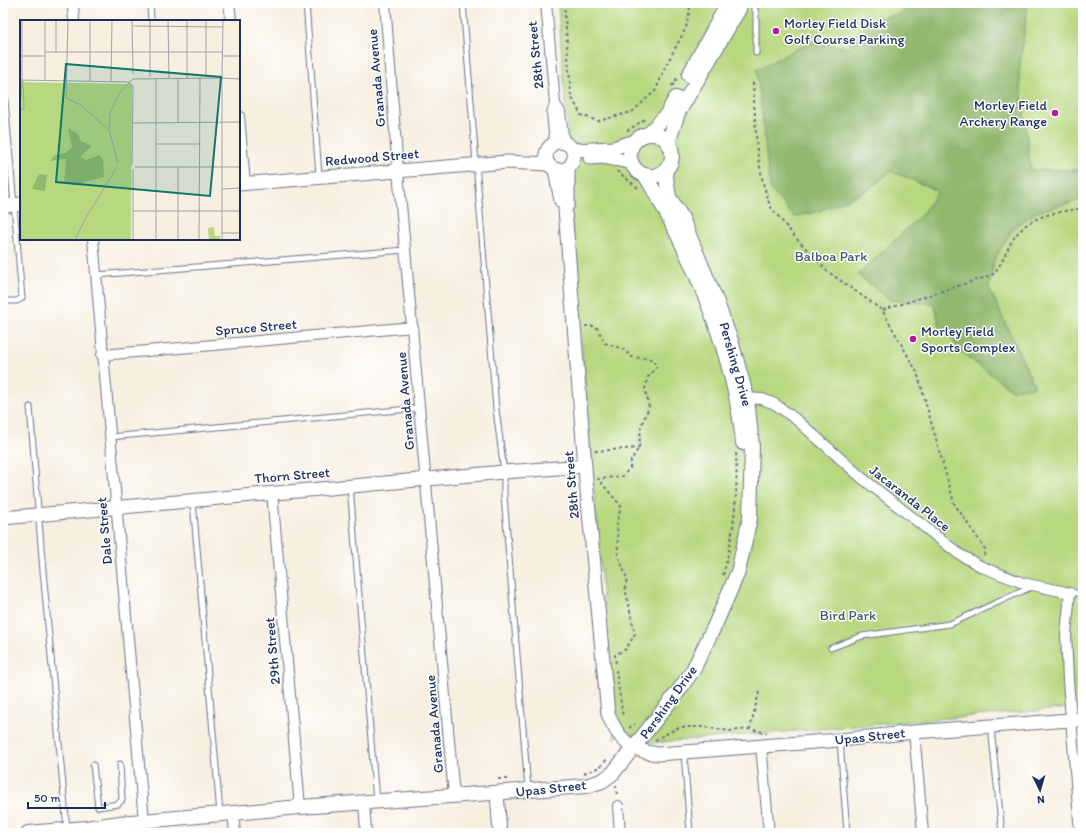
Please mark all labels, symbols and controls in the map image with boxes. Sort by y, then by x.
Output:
place label: Morley Field Disk Golf Course Parking [784,15,906,48]
inset map [20,20,240,240]
street label: 28th Street [523,20,547,90]
marker: Morley Field Disk Golf Course Parking [771,26,781,36]
street label: Granada Avenue [364,28,389,128]
place label: Morley Field Archery Range [960,97,1048,130]
marker: Morley Field Archery Range [1050,108,1060,118]
street label: Redwood Street [324,145,420,170]
park label: Balboa Park [795,248,868,265]
street label: Spruce Street [215,315,298,340]
street label: Pershing Drive [715,320,756,408]
place label: Morley Field Sports Complex [921,323,1016,356]
marker: Morley Field Sports Complex [908,334,918,344]
street label: Granada Avenue [393,351,418,451]
street label: 28th Street [560,450,583,519]
street label: Jacaranda Place [866,461,954,535]
street label: Thorn Street [253,464,331,487]
street label: Dale Street [93,497,116,565]
park label: Bird Park [820,607,877,624]
street label: 29th Street [261,617,284,685]
street label: Pershing Drive [636,662,701,742]
street label: Granada Avenue [422,674,447,774]
street label: Upas Street [834,724,906,749]
north arrow [1020,770,1060,810]
street label: Upas Street [515,776,587,801]
scale bar [28,784,105,810]
text: 50 m [34,791,60,805]
text: N [1037,793,1045,806]

